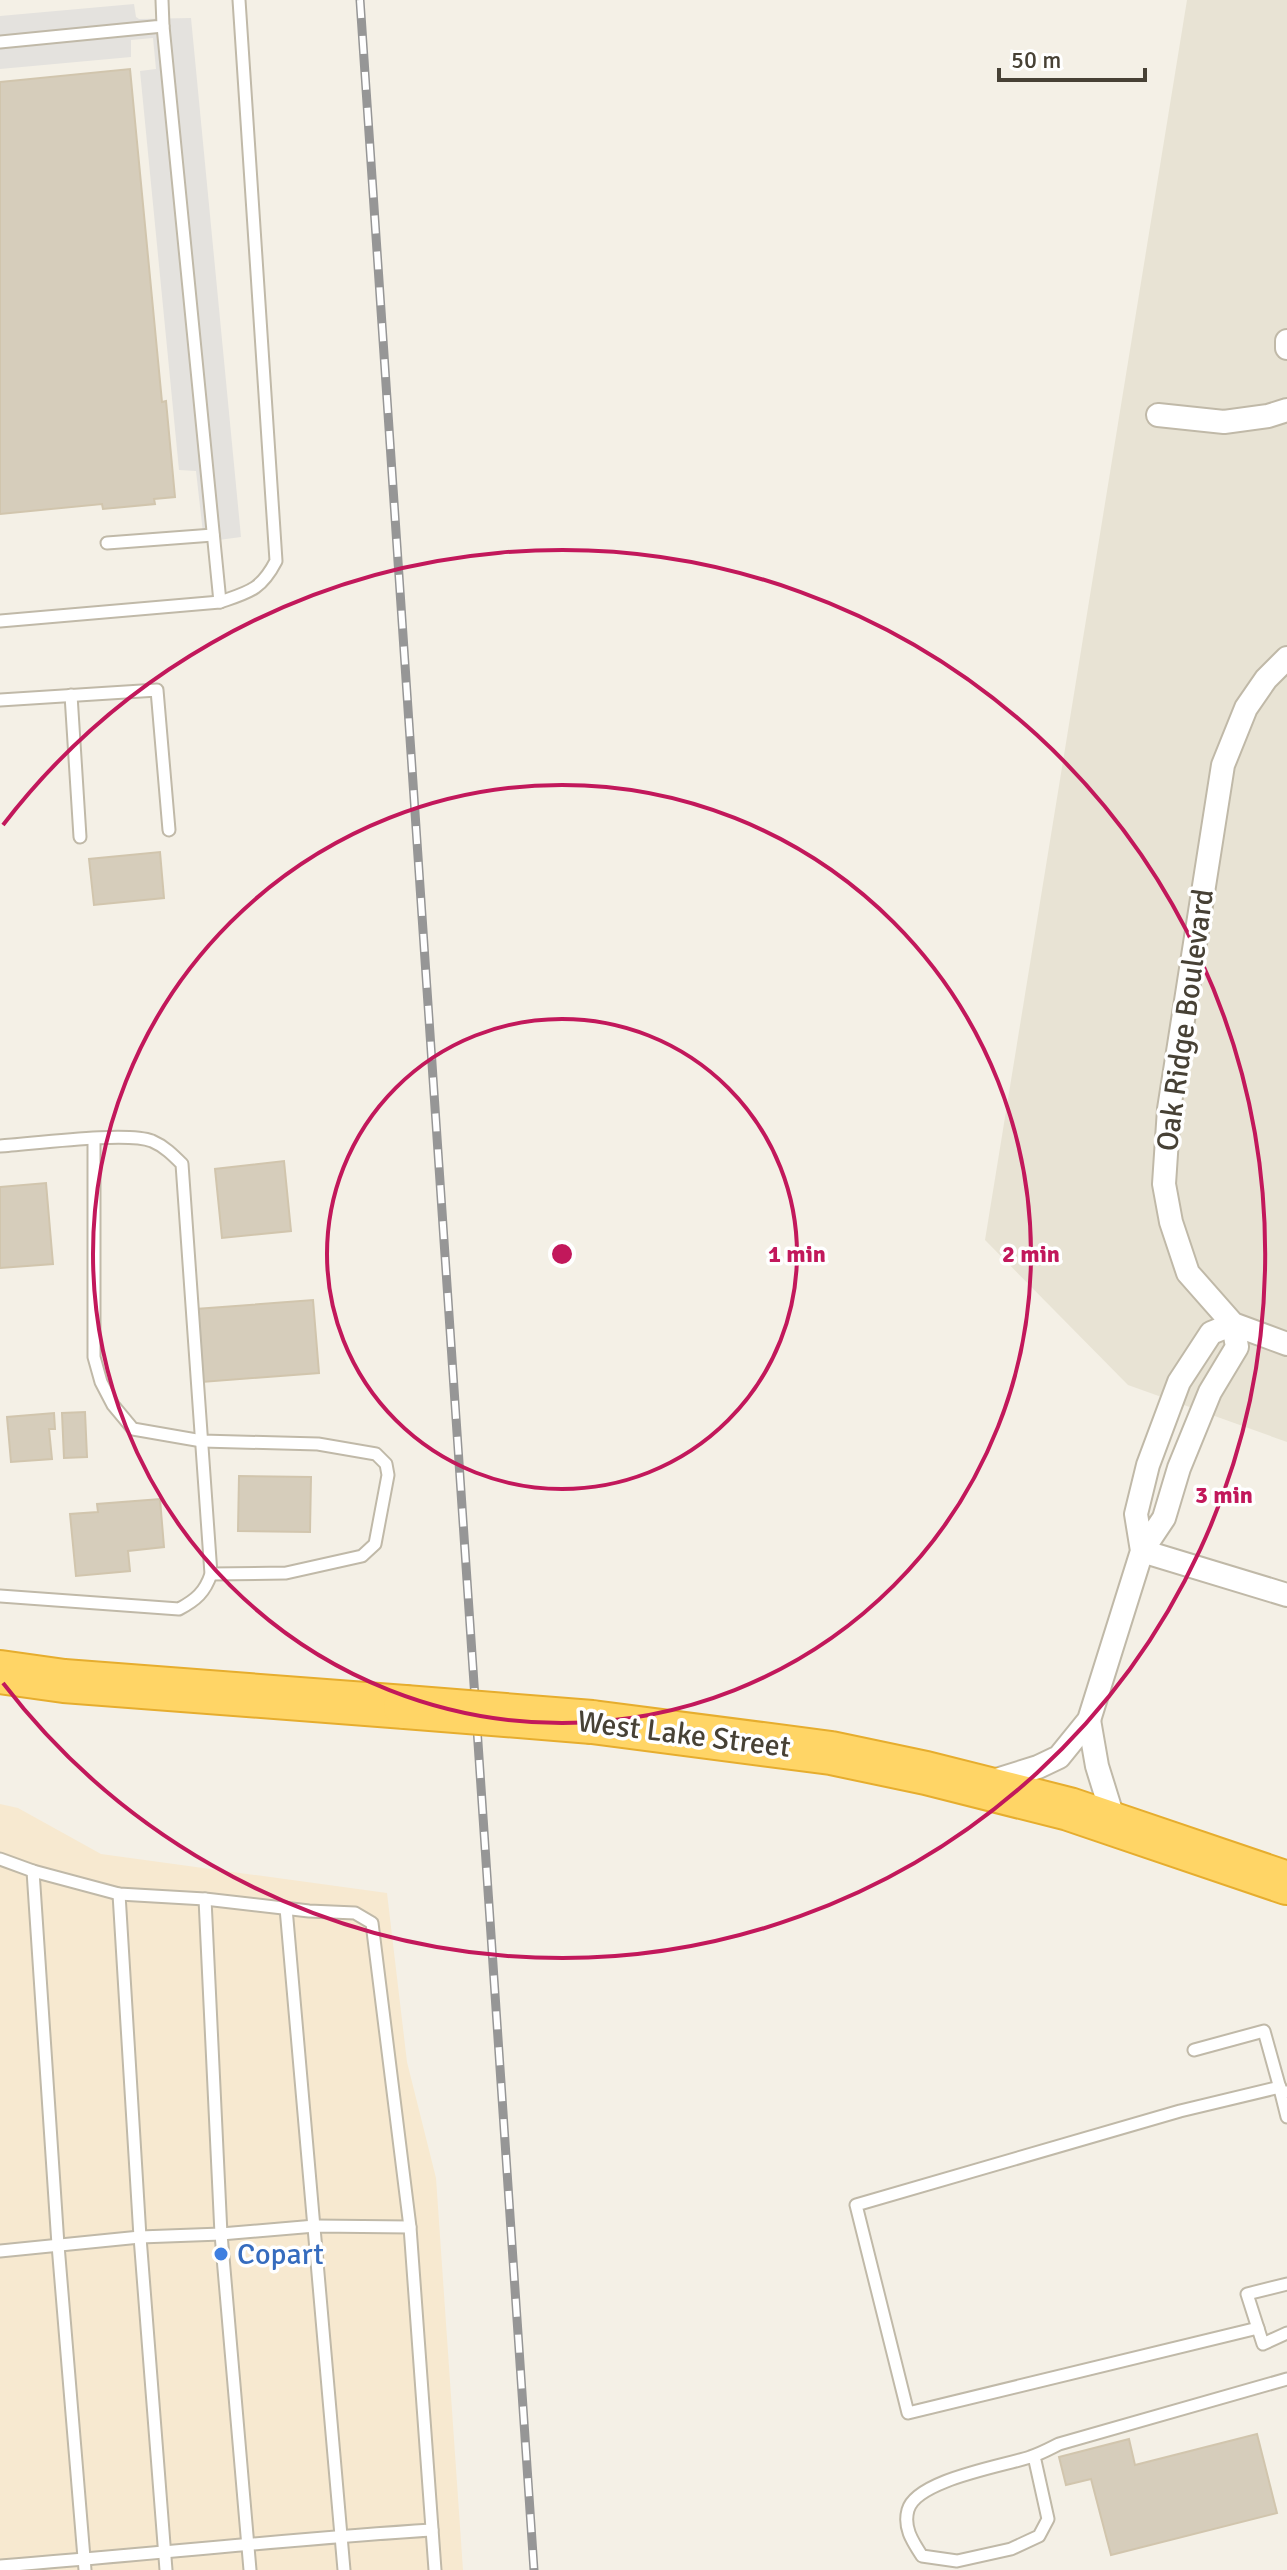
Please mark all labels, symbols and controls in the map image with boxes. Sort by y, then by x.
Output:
scale bar [999,32,1145,82]
text: 50 m [1011,45,1061,75]
street label: Oak Ridge Boulevard [1149,887,1222,1154]
text: 1 min [768,1239,826,1269]
text: 2 min [1002,1239,1060,1269]
centre of rings [548,1240,576,1268]
text: 3 min [1195,1480,1253,1510]
street label: West Lake Street [575,1703,793,1766]
place label: Copart [237,2236,324,2273]
marker: Copart [212,2245,230,2263]

